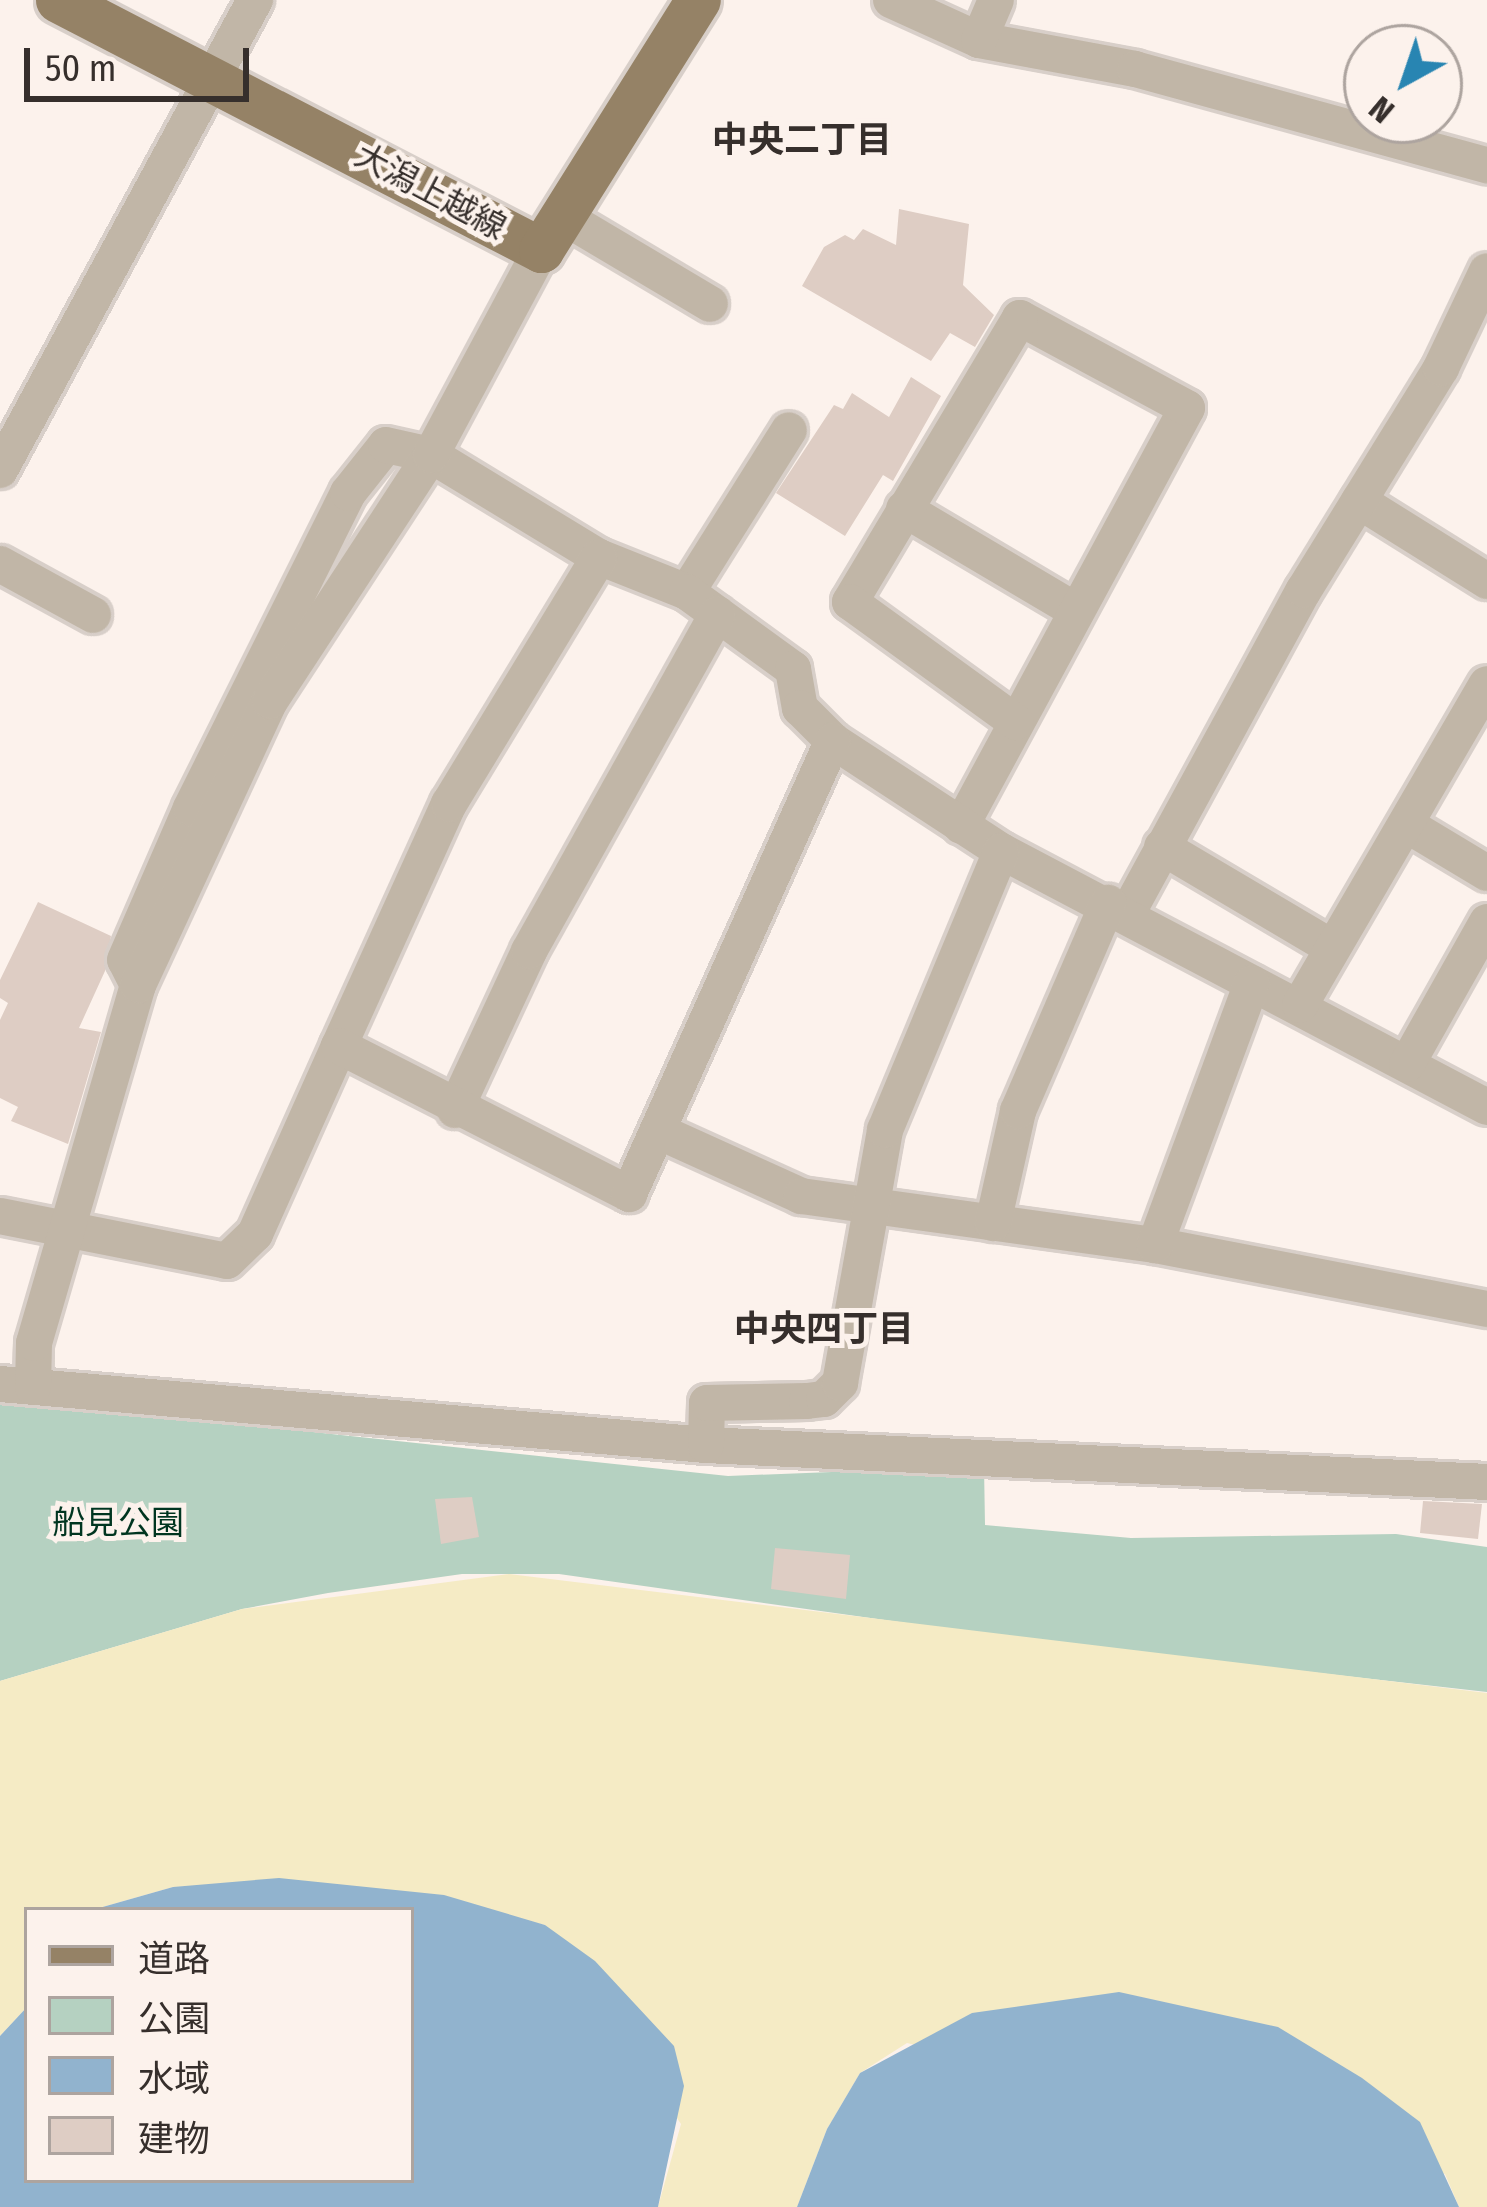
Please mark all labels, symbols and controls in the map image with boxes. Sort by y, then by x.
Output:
scale bar [30,24,255,98]
north arrow [1343,24,1463,144]
text: 50 m [45,47,116,91]
text: N [1361,88,1402,131]
district label: 中央二丁目 [712,119,892,163]
street label: 大潟上越線 [348,136,512,248]
district label: 中央四丁目 [734,1308,914,1352]
park label: 船見公園 [52,1504,184,1544]
legend [24,1907,414,2183]
text: 道路 [138,1937,210,1981]
text: 公園 [138,1997,210,2041]
text: 水域 [138,2057,210,2101]
text: 建物 [138,2117,210,2161]

